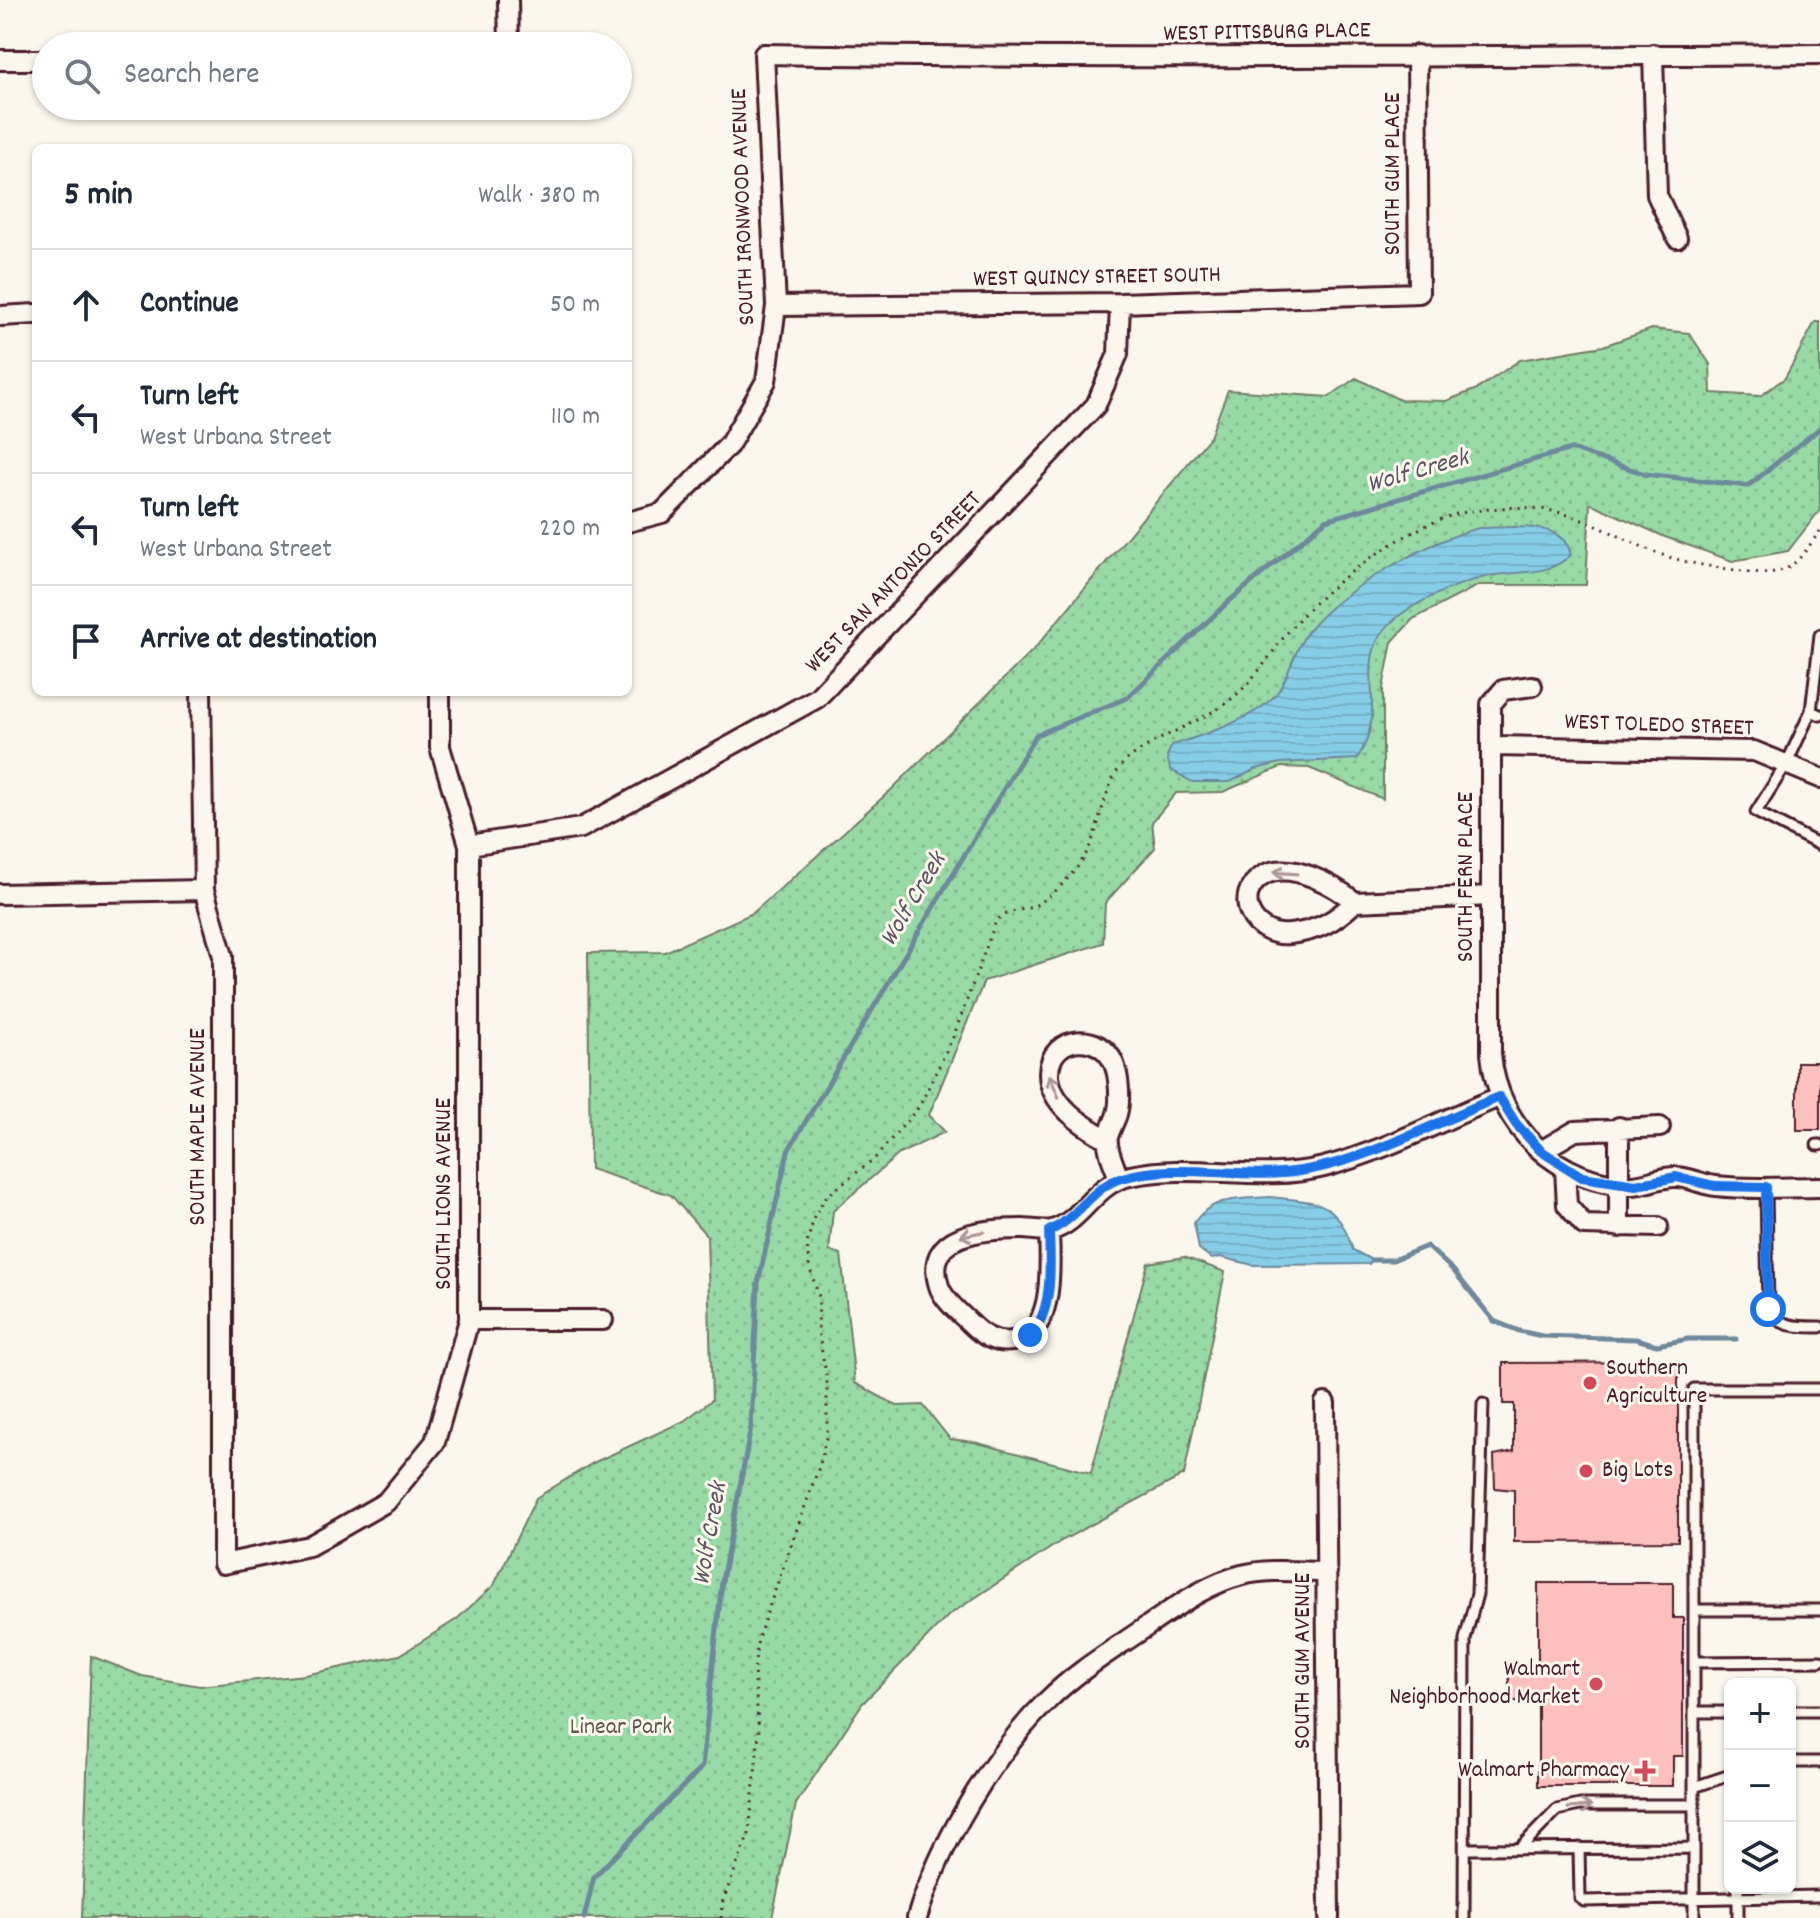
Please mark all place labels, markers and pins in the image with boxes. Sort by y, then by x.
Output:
place label: Southern Agriculture [1606,1352,1707,1414]
marker: Southern Agriculture [1581,1374,1599,1392]
place label: Big Lots [1602,1454,1673,1488]
marker: Big Lots [1577,1462,1595,1480]
place label: Walmart Neighborhood Market [1389,1653,1580,1715]
marker: Walmart Neighborhood Market [1587,1675,1605,1693]
place label: Walmart Pharmacy [1458,1754,1630,1788]
marker: Walmart Pharmacy [1636,1762,1654,1780]

